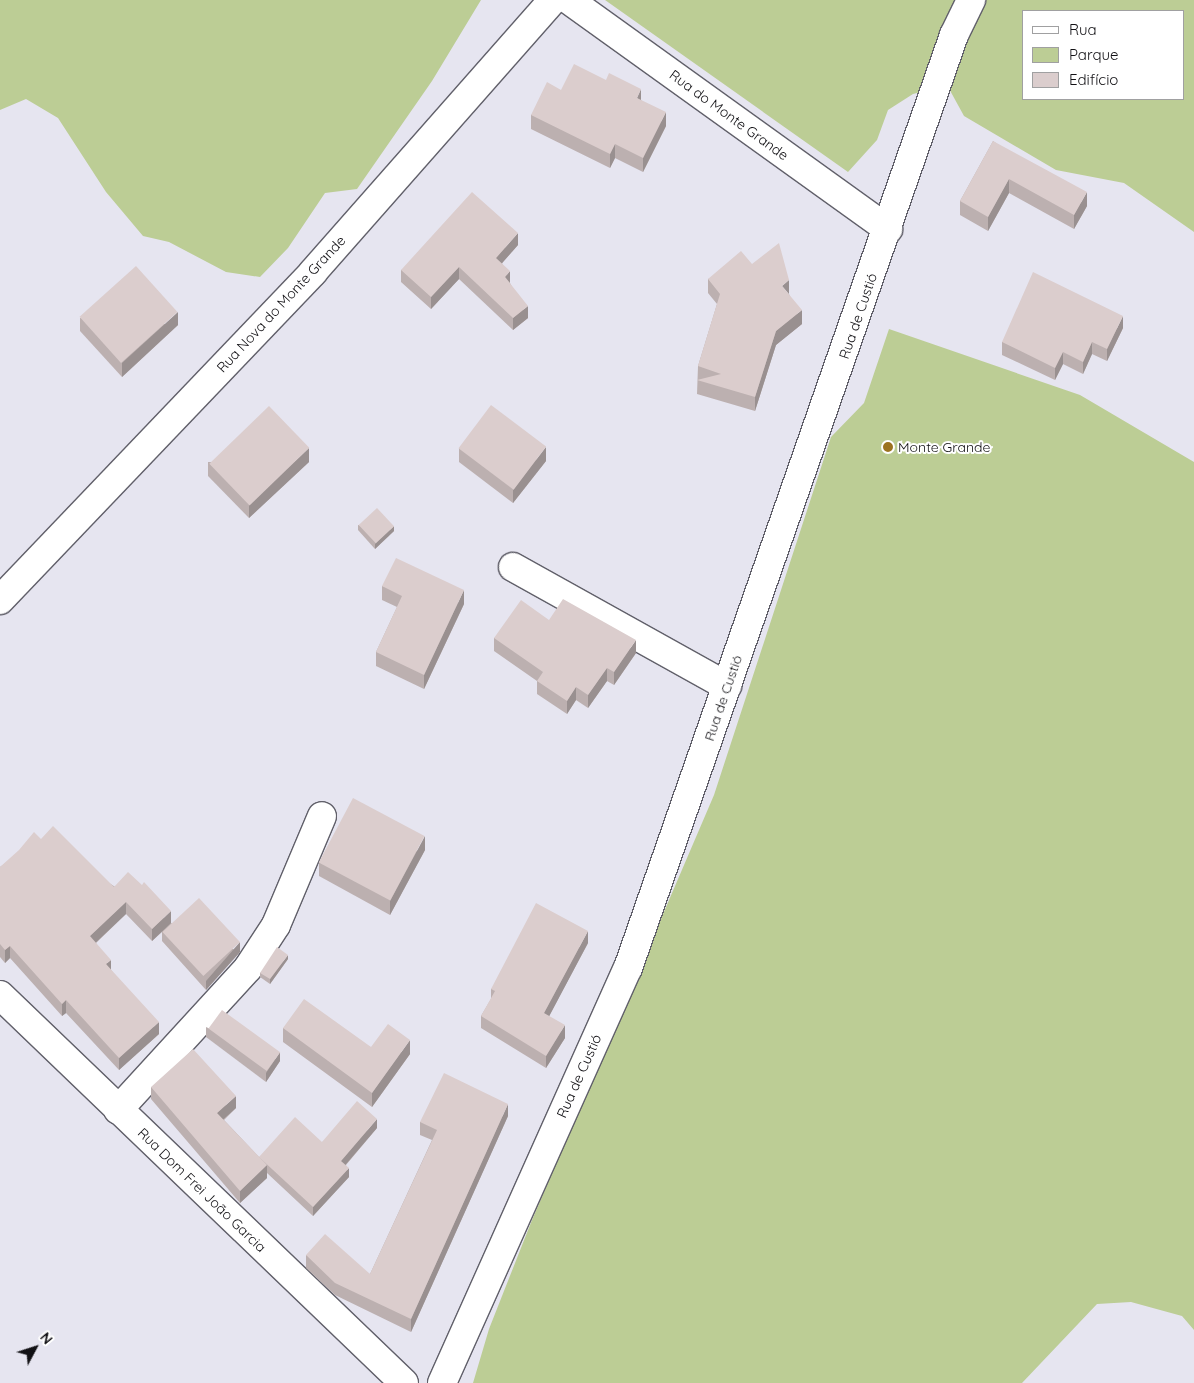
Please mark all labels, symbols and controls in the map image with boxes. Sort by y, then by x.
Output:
legend [1022,10,1184,100]
text: Rua [1069,20,1097,39]
text: Parque [1069,45,1119,64]
street label: Rua do Monte Grande [666,66,792,164]
text: Edifício [1069,70,1118,89]
street label: Rua Nova do Monte Grande [213,232,349,376]
street label: Rua de Custió [835,271,881,361]
place label: Monte Grande [898,439,990,455]
marker: Monte Grande [882,441,894,453]
street label: Rua de Custió [700,653,746,743]
street label: Rua de Custió [553,1032,605,1120]
street label: Rua Dom Frei João Garcia [134,1124,270,1256]
north arrow [10,1323,60,1373]
text: N [36,1329,57,1348]

